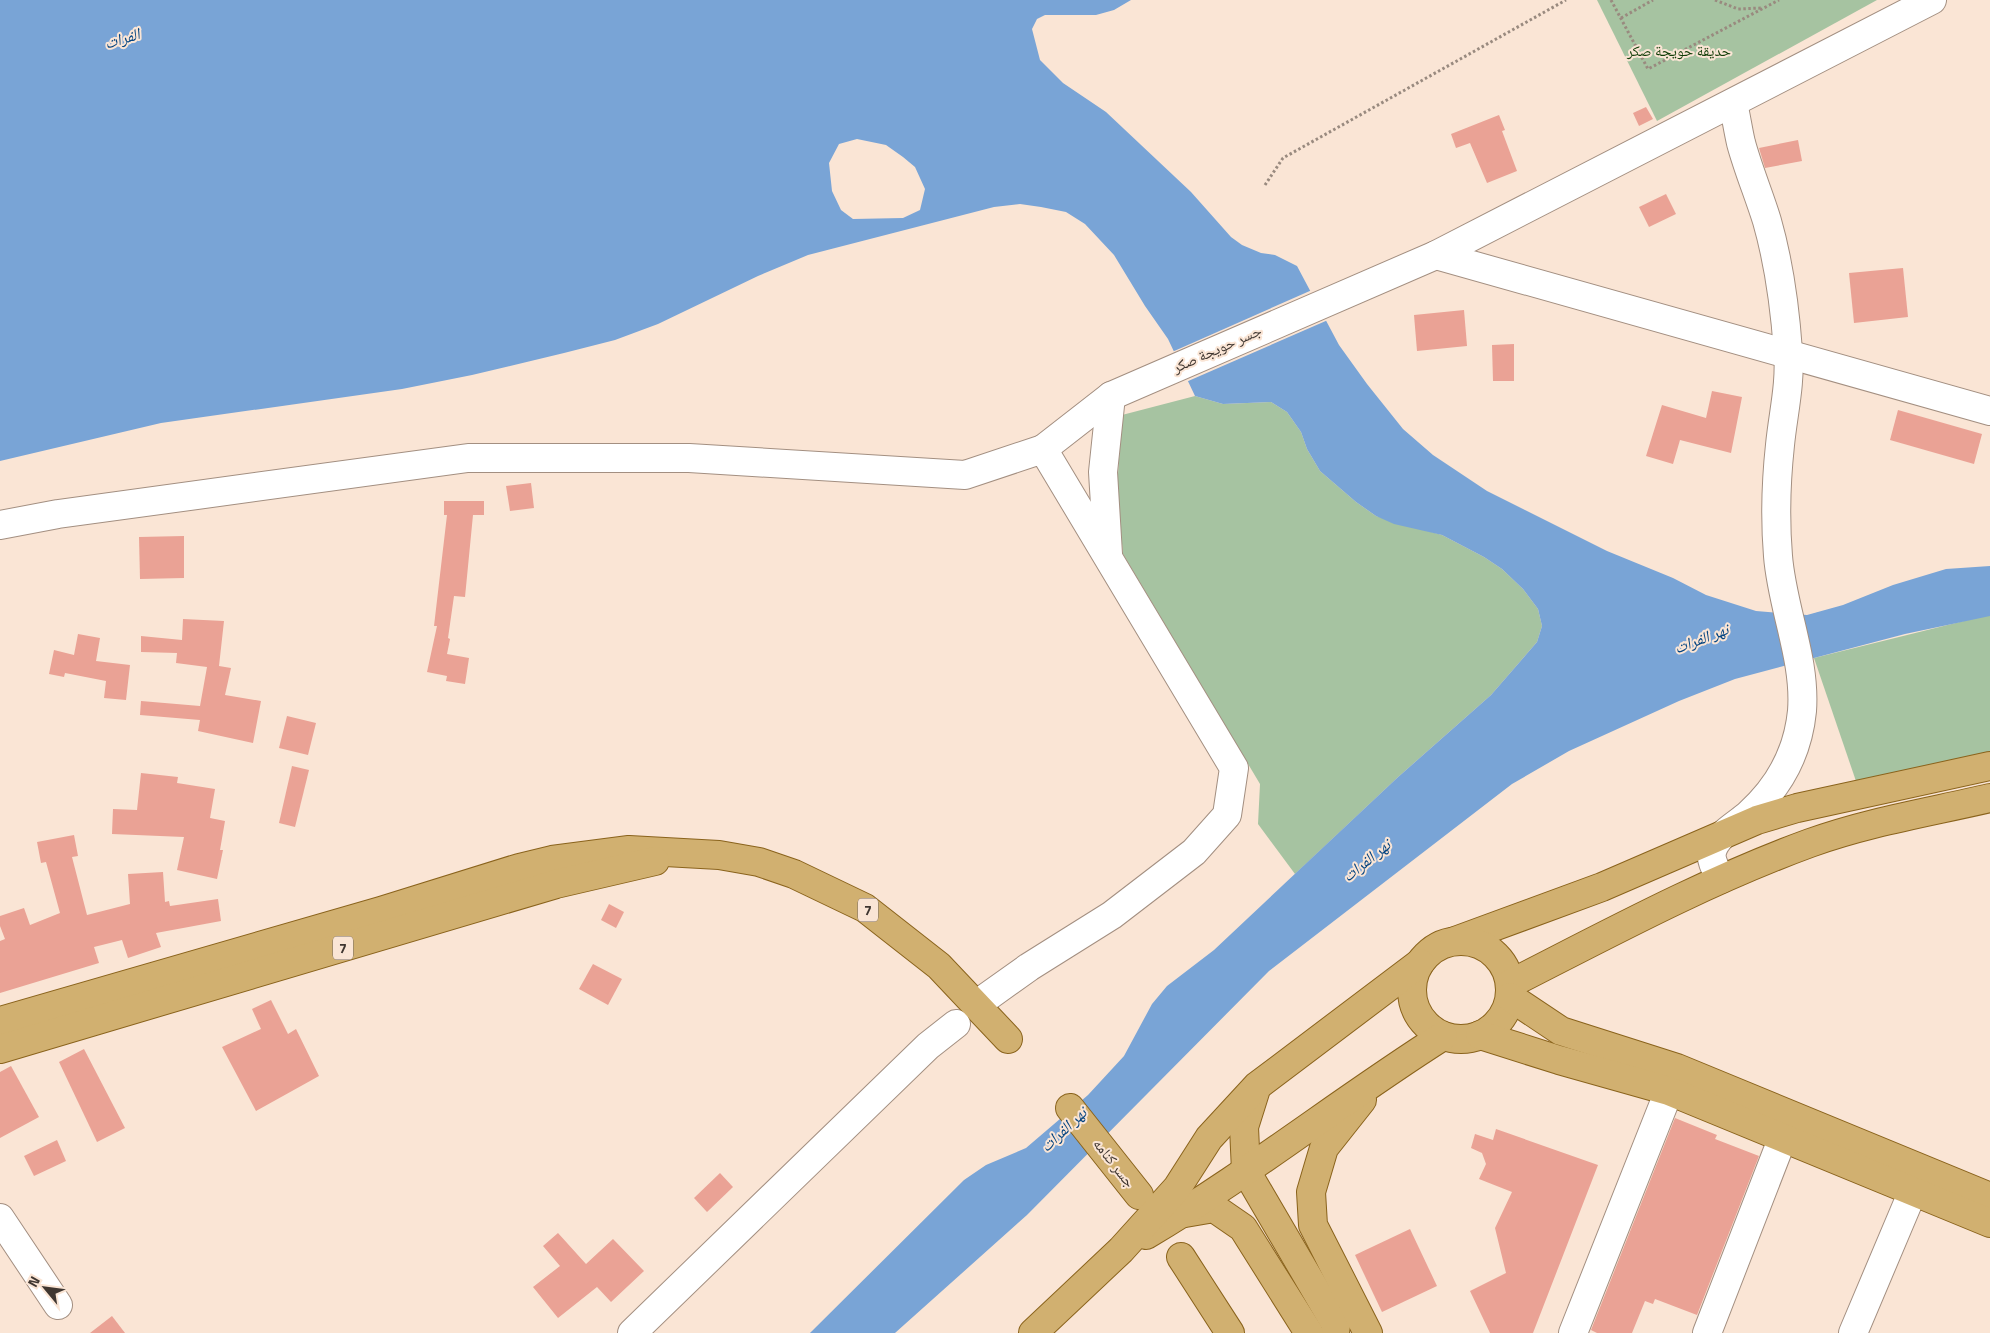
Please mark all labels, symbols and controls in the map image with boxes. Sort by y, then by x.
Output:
water label: الفرات [101,21,145,55]
park label: حديقة حويجة صكر [1626,39,1732,62]
street label: جسر حويجة صكر [1168,318,1265,379]
water label: نهر الفرات [1670,616,1734,659]
water label: نهر الفرات [1336,831,1398,887]
road number: 7 [858,898,878,922]
road number: 7 [333,936,353,960]
water label: نهر الفرات [1034,1099,1094,1157]
street label: جسر كنامه [1088,1133,1141,1193]
north arrow [20,1263,70,1313]
text: N [22,1272,45,1291]

